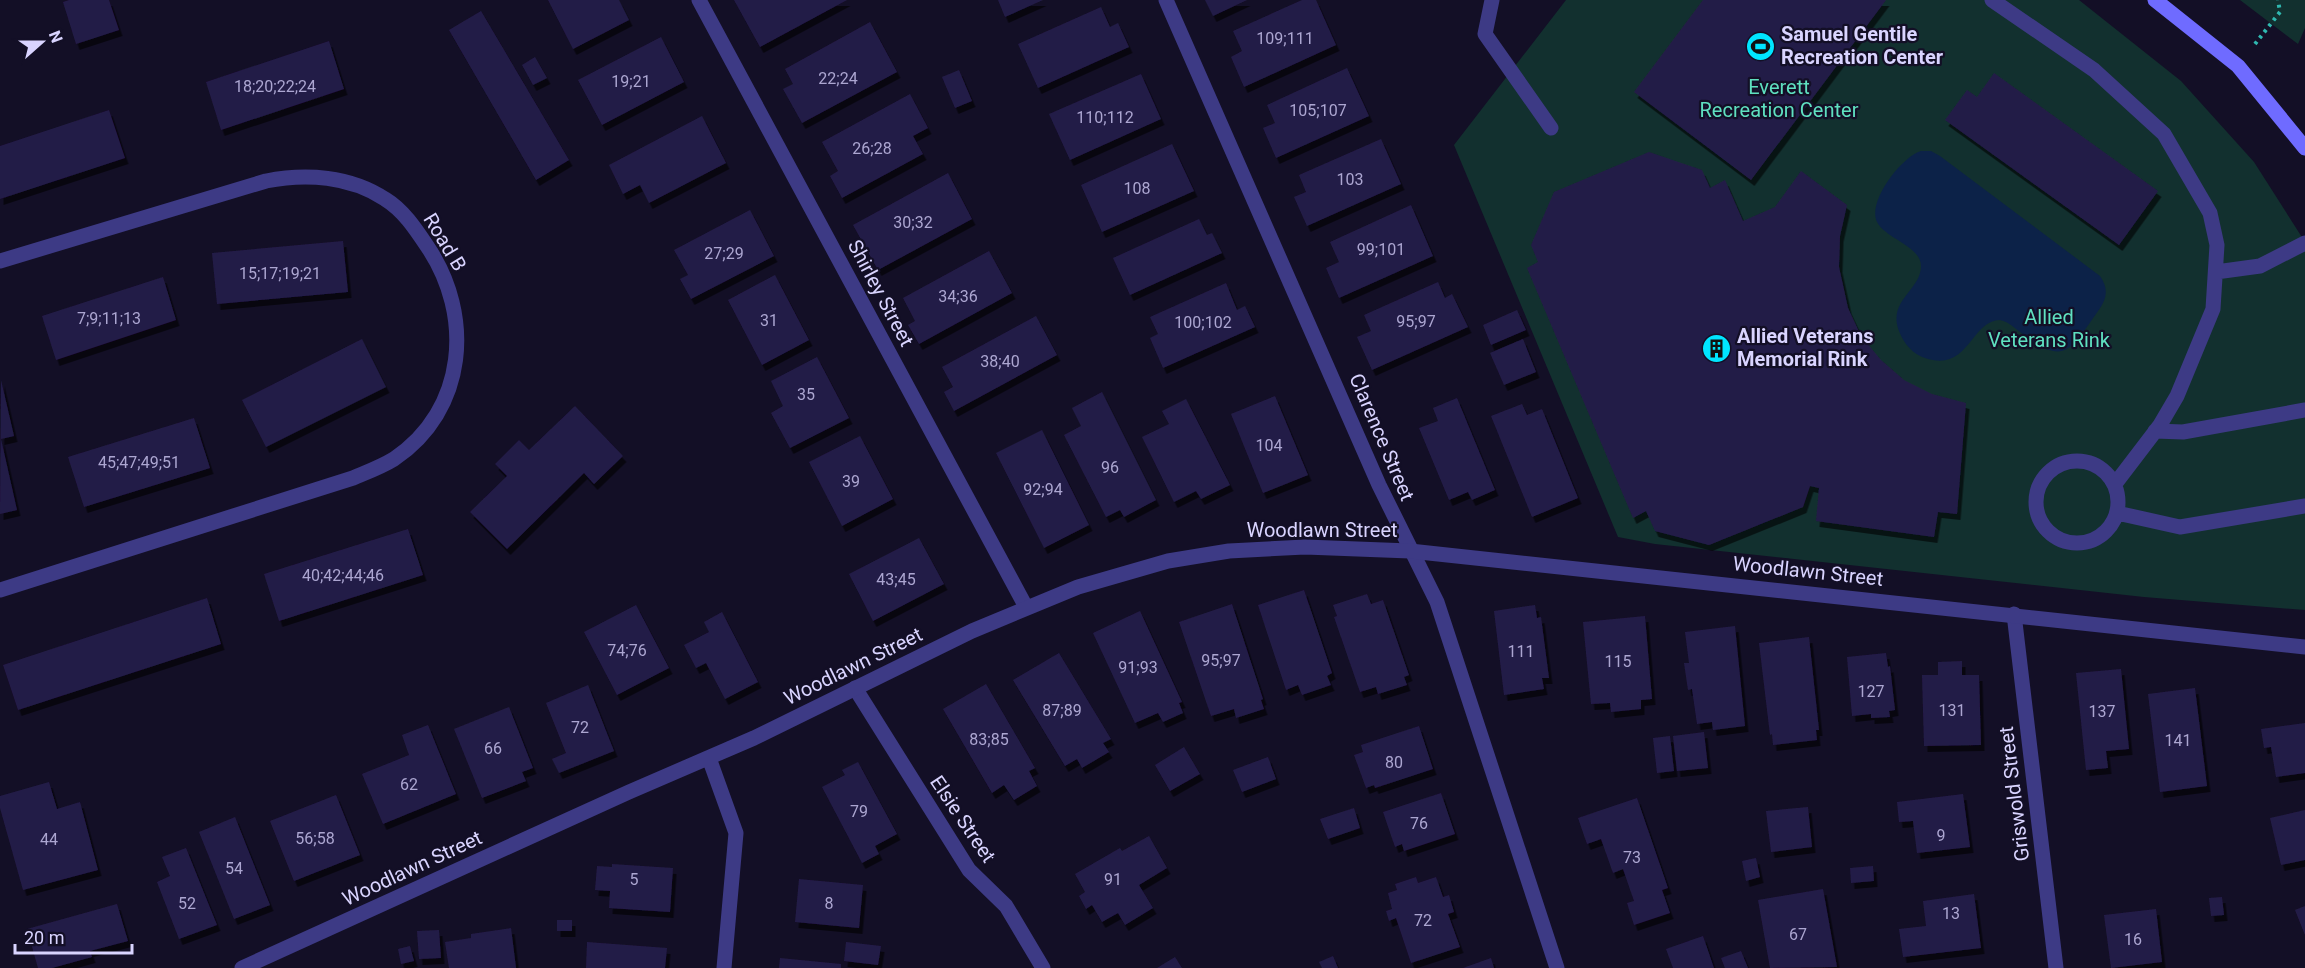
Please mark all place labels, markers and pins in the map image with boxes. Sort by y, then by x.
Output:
place label: Samuel Gentile Recreation Center [1781,22,1944,69]
sports icon: Samuel Gentile Recreation Center [1744,30,1776,62]
place label: Allied Veterans Memorial Rink [1737,324,1874,371]
building icon: Allied Veterans Memorial Rink [1700,332,1732,364]

